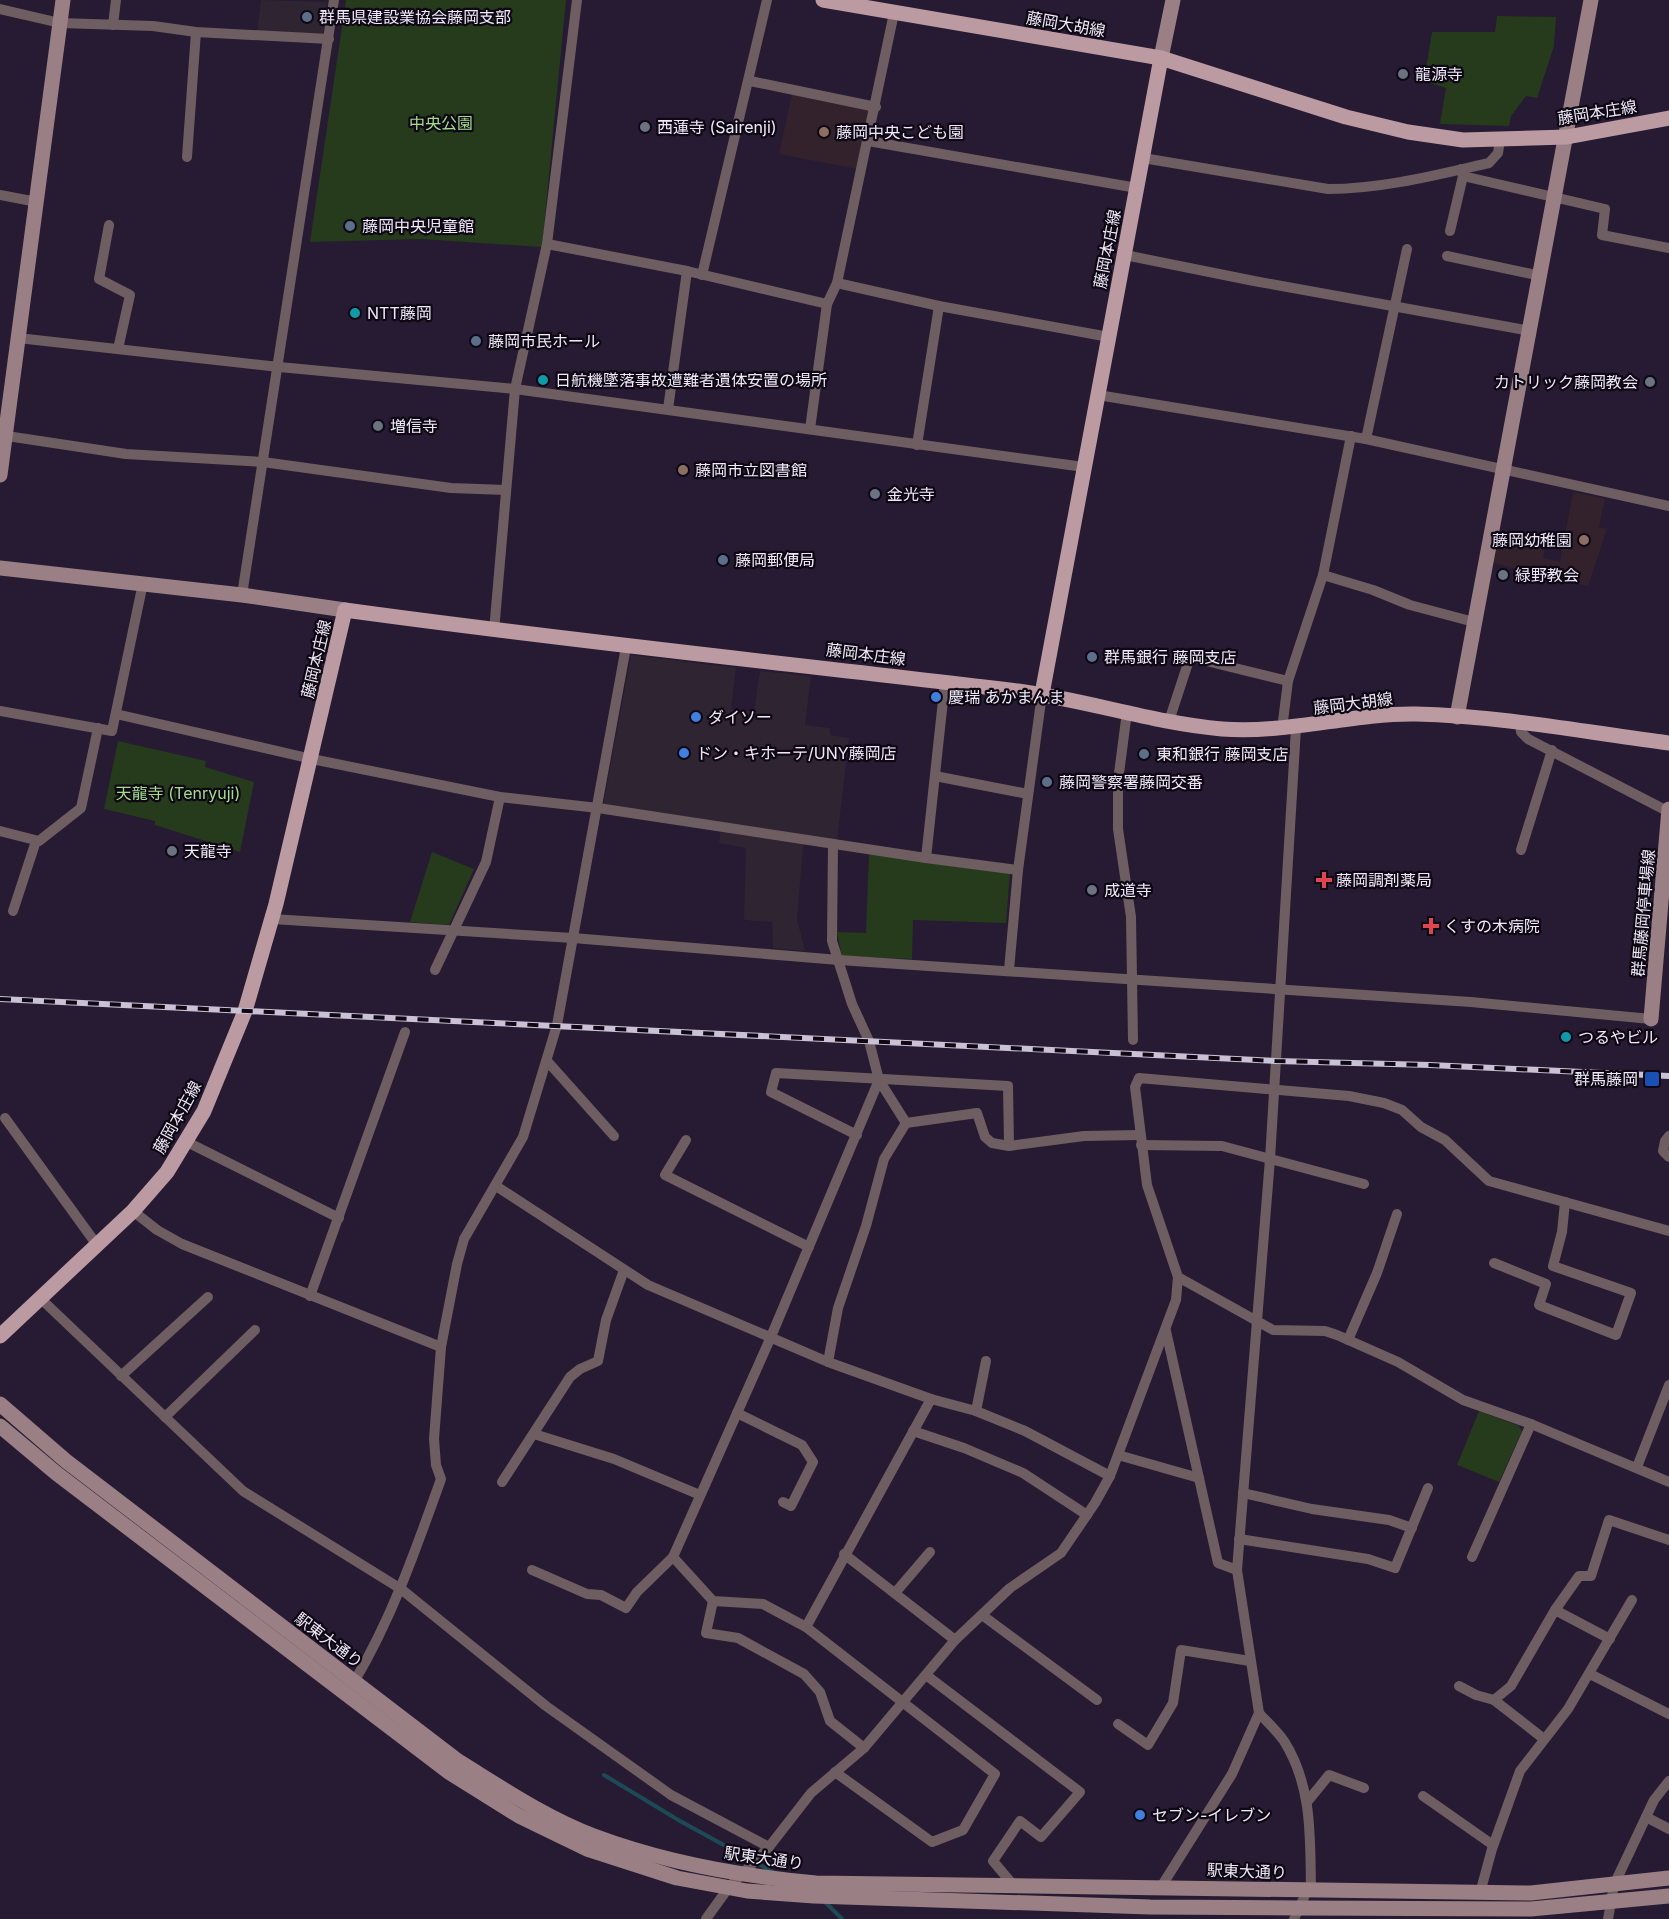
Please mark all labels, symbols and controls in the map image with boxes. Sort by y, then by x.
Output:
place label: 群馬県建設業協会藤岡支部 [319,7,511,27]
street label: 藤岡大胡線 [1025,7,1107,41]
marker: 群馬県建設業協会藤岡支部 [300,10,314,24]
place label: 龍源寺 [1415,64,1463,84]
marker: 龍源寺 [1396,67,1410,81]
street label: 藤岡本庄線 [1556,96,1638,128]
park label: 中央公園 [409,113,473,133]
place label: 西蓮寺 (Sairenji) [657,117,777,137]
marker: 西蓮寺 (Sairenji) [638,120,652,134]
place label: 藤岡中央こども園 [836,122,964,142]
marker: 藤岡中央こども園 [817,125,831,139]
street label: 藤岡本庄線 [1090,208,1124,290]
place label: 藤岡中央児童館 [362,216,474,236]
marker: 藤岡中央児童館 [343,219,357,233]
place label: NTT藤岡 [367,303,432,323]
marker: NTT藤岡 [348,306,362,320]
place label: 藤岡市民ホール [488,331,600,351]
marker: 藤岡市民ホール [469,334,483,348]
place label: 日航機墜落事故遭難者遺体安置の場所 [555,370,827,390]
place label: カトリック藤岡教会 [1494,372,1638,392]
marker: 日航機墜落事故遭難者遺体安置の場所 [536,373,550,387]
marker: カトリック藤岡教会 [1643,375,1657,389]
place label: 増信寺 [390,416,438,436]
marker: 増信寺 [371,419,385,433]
place label: 藤岡市立図書館 [695,460,807,480]
marker: 藤岡市立図書館 [676,463,690,477]
place label: 金光寺 [887,484,935,504]
marker: 金光寺 [868,487,882,501]
place label: 藤岡幼稚園 [1492,530,1572,550]
marker: 藤岡幼稚園 [1577,533,1591,547]
place label: 藤岡郵便局 [735,550,815,570]
marker: 藤岡郵便局 [716,553,730,567]
place label: 緑野教会 [1515,565,1579,585]
marker: 緑野教会 [1496,568,1510,582]
street label: 藤岡本庄線 [297,618,335,700]
street label: 藤岡本庄線 [825,639,907,669]
place label: 群馬銀行 藤岡支店 [1104,647,1237,667]
marker: 群馬銀行 藤岡支店 [1085,650,1099,664]
place label: 慶瑞 あかまんま [948,687,1065,707]
street label: 藤岡大胡線 [1312,688,1394,718]
marker: 慶瑞 あかまんま [929,690,943,704]
place label: ダイソー [708,707,772,727]
marker: ダイソー [689,710,703,724]
place label: ドン・キホーテ/UNY藤岡店 [696,743,897,763]
place label: 東和銀行 藤岡支店 [1156,744,1289,764]
marker: ドン・キホーテ/UNY藤岡店 [677,746,691,760]
marker: 東和銀行 藤岡支店 [1137,747,1151,761]
place label: 藤岡警察署藤岡交番 [1059,772,1203,792]
marker: 藤岡警察署藤岡交番 [1040,775,1054,789]
park label: 天龍寺 (Tenryuji) [116,783,240,803]
place label: 天龍寺 [184,841,232,861]
marker: 天龍寺 [165,844,179,858]
street label: 群馬藤岡停車場線 [1627,848,1659,978]
place label: 藤岡調剤薬局 [1336,870,1432,890]
marker: 藤岡調剤薬局 [1317,873,1331,887]
place label: 成道寺 [1104,880,1152,900]
marker: 成道寺 [1085,883,1099,897]
place label: くすの木病院 [1444,916,1540,936]
marker: くすの木病院 [1422,917,1440,935]
place label: つるやビル [1578,1027,1658,1047]
marker: つるやビル [1559,1030,1573,1044]
place label: 群馬藤岡 [1574,1069,1638,1089]
marker: 群馬藤岡 [1643,1070,1661,1088]
street label: 藤岡本庄線 [149,1077,205,1157]
street label: 駅東大通り [291,1608,367,1672]
place label: セブン-イレブン [1152,1805,1271,1825]
marker: セブン-イレブン [1133,1808,1147,1822]
street label: 駅東大通り [723,1843,805,1873]
street label: 駅東大通り [1207,1860,1287,1882]

